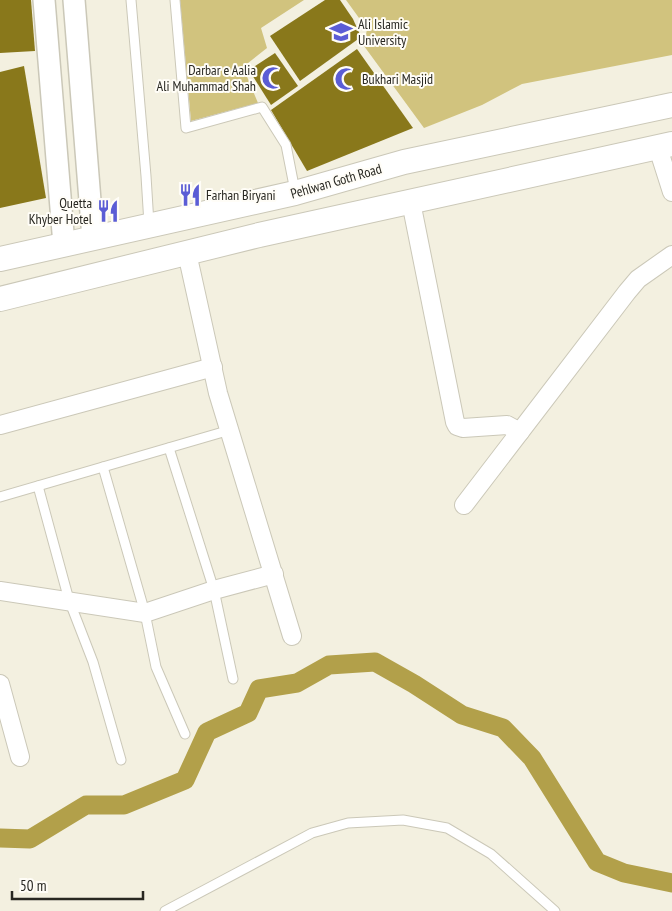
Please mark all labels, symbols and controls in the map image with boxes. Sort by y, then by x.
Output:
place label: Ali Islamic University [358,15,408,49]
school or university icon: Ali Islamic University [328,19,354,45]
place label: Darbar e Aalia Ali Muhammad Shah [157,61,256,95]
mosque icon: Darbar e Aalia Ali Muhammad Shah [260,65,286,91]
mosque icon: Bukhari Masjid [333,66,359,92]
place label: Bukhari Masjid [362,70,433,88]
street label: Pehlwan Goth Road [288,159,384,203]
restaurant icon: Farhan Biryani [177,182,203,208]
place label: Farhan Biryani [206,186,276,204]
place label: Quetta Khyber Hotel [29,194,93,228]
restaurant icon: Quetta Khyber Hotel [95,198,121,224]
scale bar [12,868,144,900]
text: 50 m [20,876,46,895]

